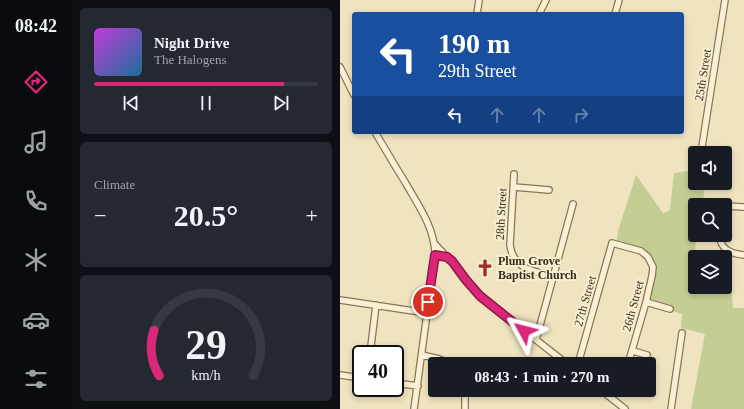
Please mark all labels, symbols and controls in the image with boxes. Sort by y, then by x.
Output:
text: 08:42 [15,16,57,36]
icon: left [372,28,424,80]
text: 190 m [438,28,510,59]
text: Night Drive [154,35,229,51]
street label: 25th Street [692,47,714,102]
text: The Halogens [154,52,227,67]
text: 29th Street [438,61,517,81]
icon: directions [22,68,50,96]
icon: previous [120,92,142,114]
icon: pause [195,92,217,114]
icon: next [270,92,292,114]
icon: left [444,104,466,126]
icon: ahead [486,104,508,126]
icon: ahead [528,104,550,126]
icon: right [570,104,592,126]
icon: music [22,128,50,156]
map controls [688,146,732,294]
button: sound [688,146,732,190]
text: Climate [94,177,135,192]
icon: phone [22,187,50,215]
street label: 28th Street [493,187,509,240]
button: search [688,198,732,242]
text: 20.5° [174,199,238,232]
text: − [94,203,106,228]
text: + [306,203,318,228]
icon: climate [22,246,50,274]
button: layers [688,250,732,294]
place label: Plum Grove Baptist Church [498,254,577,282]
church icon: Plum Grove Baptist Church [475,258,495,278]
street label: 27th Street [571,273,599,328]
street label: 26th Street [619,278,647,333]
pin [411,285,445,319]
icon: arrive [417,291,439,313]
icon: car [22,306,50,334]
position arrow [503,310,545,352]
text: 29 [185,322,227,368]
speed limit sign: 40 [352,345,404,397]
icon: filters [22,365,50,393]
text: km/h [191,367,221,383]
text: 08:43 · 1 min · 270 m [475,369,610,385]

